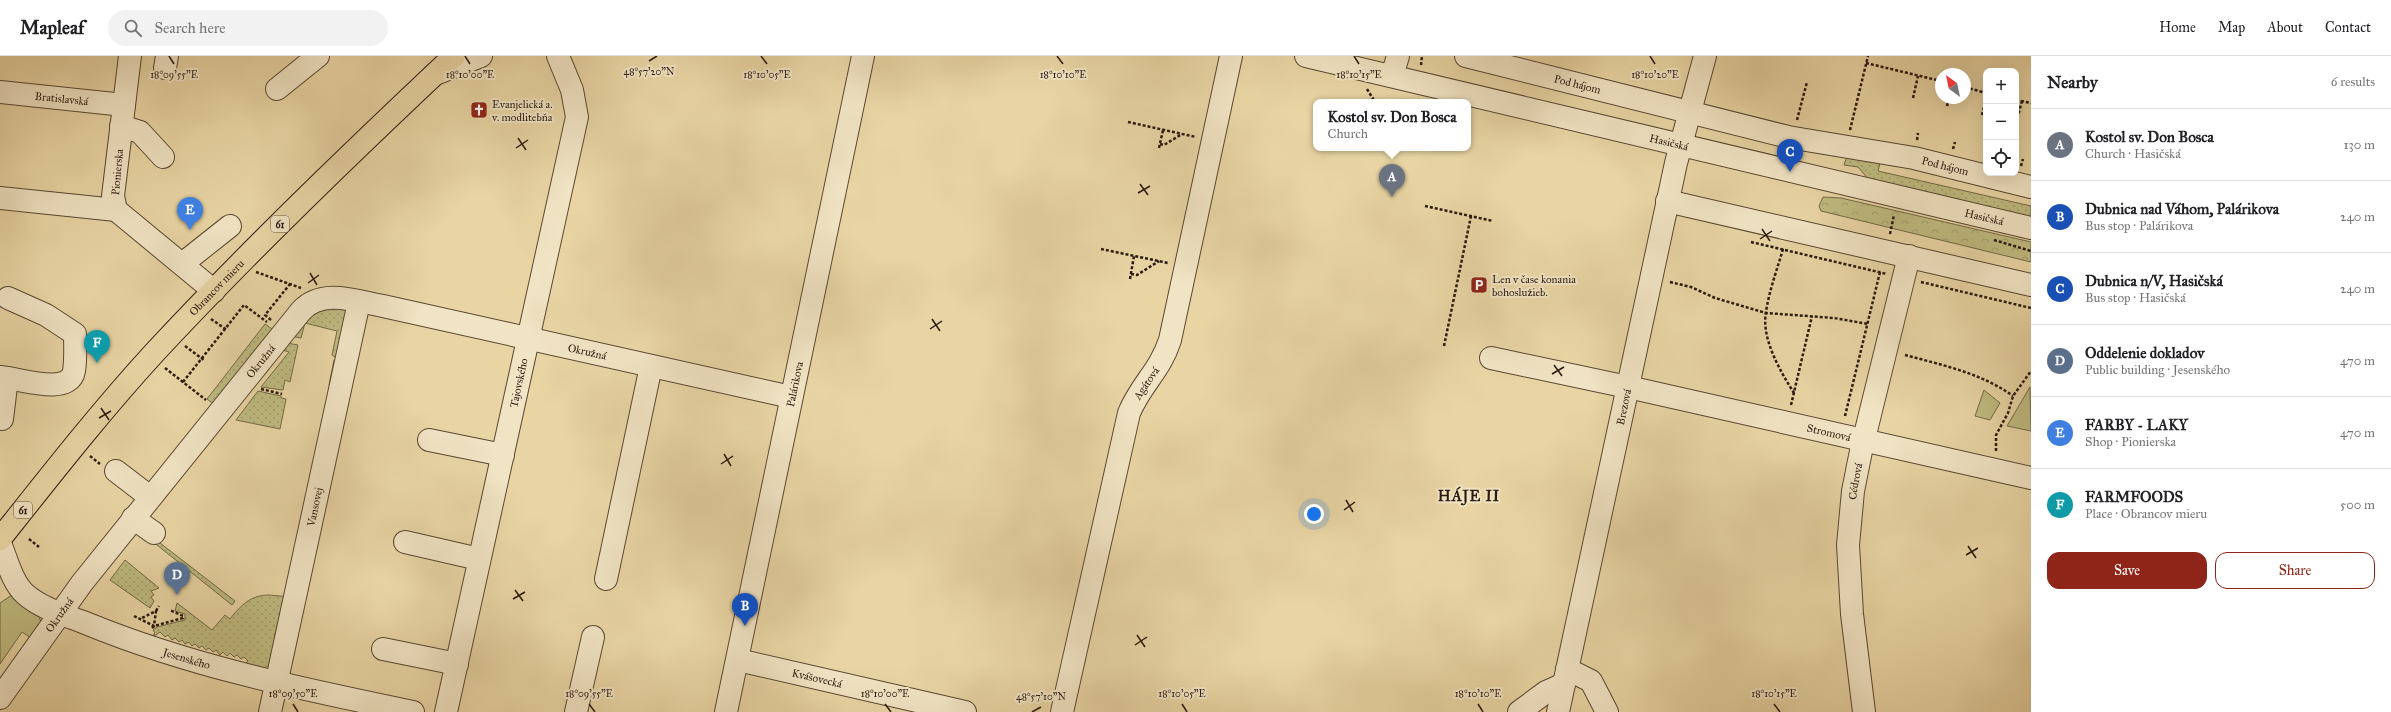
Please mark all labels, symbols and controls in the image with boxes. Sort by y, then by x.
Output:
search box [108,10,388,46]
text: Mapleaf [20,16,84,39]
icon: search [122,17,144,39]
text: Search here [154,19,225,37]
text: Home [2159,19,2196,36]
text: Map [2218,19,2245,36]
text: About [2267,19,2303,36]
text: Contact [2325,19,2371,36]
text: 48°57'20"N [624,66,675,78]
north arrow [1935,68,1971,104]
map controls [1983,68,2019,176]
button: + [1983,68,2019,104]
text: 18°09'55"E [150,69,198,81]
text: 18°10'00"E [446,69,494,81]
text: 18°10'05"E [743,69,791,81]
text: 18°10'10"E [1040,69,1086,81]
text: 18°10'15"E [1336,69,1382,81]
text: 18°10'20"E [1631,69,1679,81]
street label: Pod hájom [1553,72,1603,97]
text: Nearby [2047,72,2098,93]
text: 6 results [2331,74,2375,90]
street label: Bratislavská [34,90,89,108]
place label: Evanjelická a. v. modlitebňa [491,98,553,124]
popup [1313,99,1471,151]
church icon: Evanjelická a. v. modlitebňa [469,100,489,120]
button: − [1983,104,2019,140]
text: Kostol sv. Don Bosca [1328,108,1456,126]
text: Church [1328,126,1368,142]
text: Kostol sv. Don Bosca [2085,128,2214,146]
street label: Hasičská [1648,132,1690,154]
text: A [2056,137,2064,153]
text: 130 m [2343,137,2375,153]
pin: C [1777,139,1803,172]
button: locate [1983,140,2019,176]
text: Church · Hasičská [2085,146,2181,162]
street label: Pionierska [109,148,126,196]
street label: Pod hájom [1920,154,1971,178]
pin: A [1379,164,1405,197]
pin: E [177,197,203,230]
text: Dubnica nad Váhom, Palárikova [2085,200,2279,218]
street label: Hasičská [1963,206,2005,228]
text: B [2056,209,2064,225]
text: 240 m [2340,209,2375,225]
road number: 61 [271,216,289,232]
text: Bus stop · Palárikova [2085,218,2193,234]
street label: Obrancov mieru [187,257,247,319]
text: Dubnica n/V, Hasičská [2085,272,2223,290]
place label: Len v čase konania bohoslužieb. [1492,273,1576,299]
parking icon: Len v čase konania bohoslužieb. [1469,275,1489,295]
text: C [2056,281,2064,297]
text: 240 m [2340,281,2375,297]
text: Bus stop · Hasičská [2085,290,2186,306]
pin: F [84,330,110,363]
street label: Okružná [567,341,608,363]
street label: Okružná [244,342,279,381]
text: Oddelenie dokladov [2085,344,2204,362]
text: D [2055,353,2065,369]
text: 470 m [2340,353,2375,369]
street label: Tajovského [507,357,531,409]
street label: Palárikova [784,360,806,408]
text: Public building · Jesenského [2085,362,2230,378]
street label: Agátová [1131,364,1162,403]
street label: Brezová [1614,388,1634,426]
text: FARBY - LAKY [2085,416,2188,434]
street label: Stromová [1806,422,1852,444]
text: E [2055,425,2065,441]
text: 470 m [2340,425,2375,441]
text: Shop · Pionierska [2085,434,2176,450]
street label: Cédrová [1846,462,1866,500]
street label: Vansovej [304,486,326,529]
district label: HÁJE II [1438,486,1500,506]
text: FARMFOODS [2085,488,2183,506]
text: F [2056,497,2064,513]
text: 500 m [2340,497,2375,513]
road number: 61 [14,502,32,518]
your location [1304,504,1324,524]
text: Place · Obrancov mieru [2085,506,2207,522]
button: Save [2047,552,2207,589]
button: Share [2215,552,2375,589]
pin: D [164,562,190,595]
pin: B [732,593,758,626]
street label: Okružná [43,595,77,635]
street label: Jesenského [160,645,212,672]
street label: Kvášovecká [791,667,844,691]
text: 18°09'50"E [269,688,317,700]
text: 18°09'55"E [565,688,613,700]
text: 18°10'00"E [861,688,909,700]
text: 18°10'05"E [1158,688,1206,700]
text: 18°10'10"E [1455,688,1501,700]
text: 18°10'15"E [1751,688,1797,700]
text: 48°57'10"N [1016,691,1066,703]

